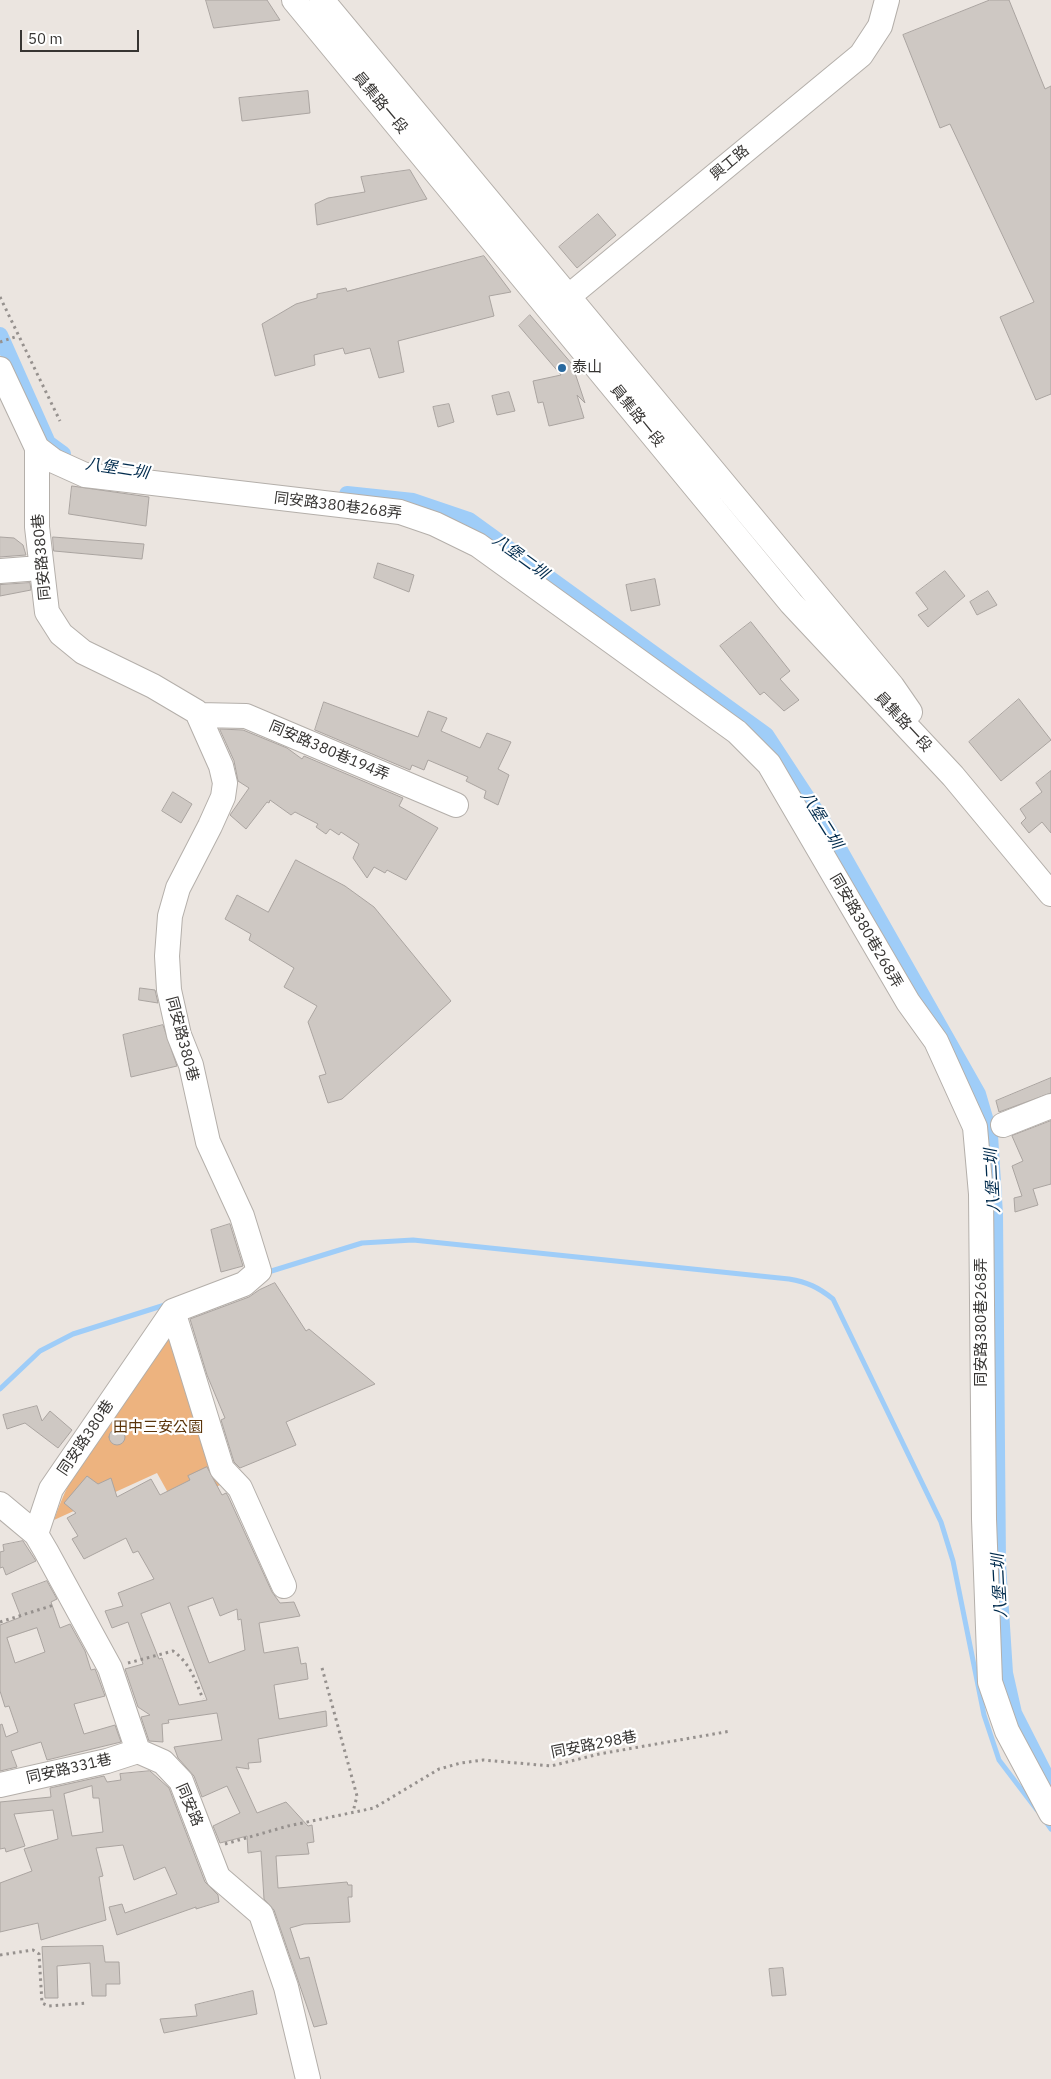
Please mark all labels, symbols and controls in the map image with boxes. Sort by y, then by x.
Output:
scale bar [22,20,141,52]
text: 50 m [28,29,63,48]
street label: 員集路一段 [349,68,411,138]
street label: 興工路 [707,142,753,184]
place label: 泰山 [572,359,602,377]
marker: 泰山 [556,362,568,374]
street label: 員集路一段 [606,381,668,451]
water label: 八堡二圳 [84,455,150,483]
street label: 同安路380巷268弄 [273,489,403,523]
street label: 同安路380巷 [29,513,55,601]
water label: 八堡二圳 [488,530,552,584]
street label: 員集路一段 [871,688,935,756]
street label: 同安路380巷194弄 [266,718,392,784]
water label: 八堡二圳 [796,788,846,852]
street label: 同安路380巷268弄 [826,871,906,991]
street label: 同安路380巷 [162,995,202,1083]
water label: 八堡二圳 [982,1149,1004,1213]
street label: 同安路380巷268弄 [973,1258,991,1386]
street label: 同安路380巷 [54,1397,118,1479]
park label: 田中三安公園 [113,1419,203,1437]
water label: 八堡二圳 [989,1554,1011,1618]
street label: 同安路298巷 [550,1728,638,1762]
street label: 同安路331巷 [25,1750,113,1788]
street label: 同安路 [172,1781,206,1829]

